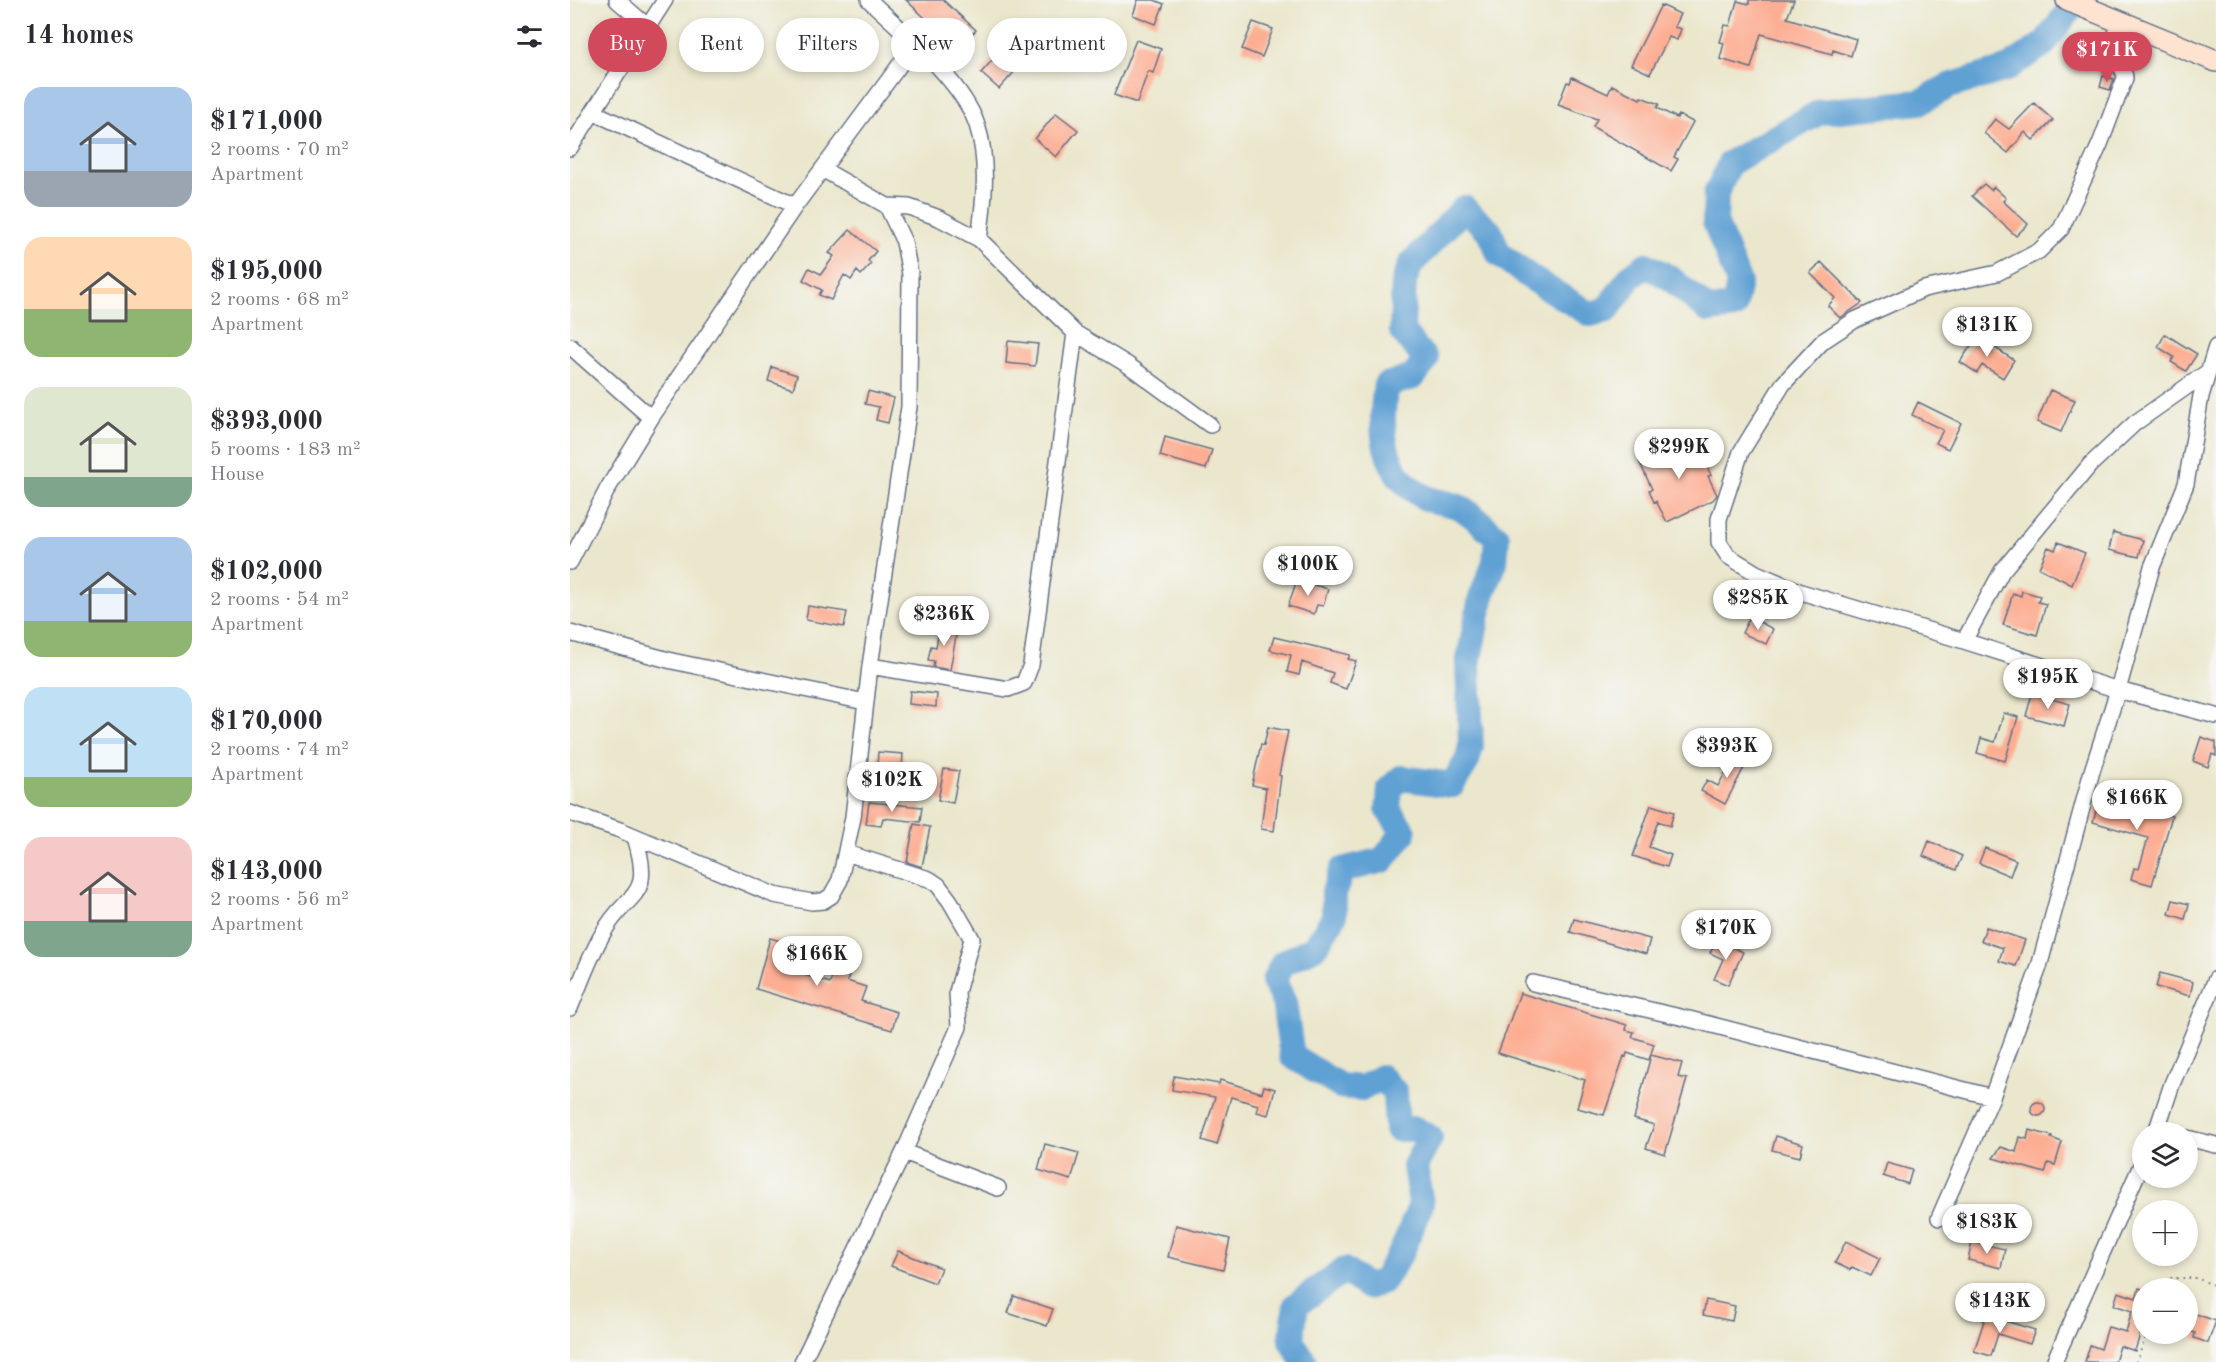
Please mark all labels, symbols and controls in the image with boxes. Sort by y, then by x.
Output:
chip: Buy [588,18,667,72]
chip: Rent [679,18,764,72]
chip: Filters [776,18,879,72]
chip: New [891,18,975,72]
chip: Apartment [987,18,1127,72]
icon: filters [513,20,546,53]
text: 14 homes [24,23,133,49]
pin: $171K [2065,32,2149,83]
text: $171K [2076,41,2138,61]
text: $171,000 [210,109,323,135]
icon: home [72,111,144,183]
text: 2 rooms · 70 m² [210,140,349,160]
text: Apartment [210,165,304,185]
text: $195,000 [210,259,323,285]
icon: home [72,261,144,333]
text: 2 rooms · 68 m² [210,290,349,310]
pin: $131K [1945,307,2029,358]
text: Apartment [210,315,304,335]
text: $131K [1956,316,2018,336]
text: $393,000 [210,409,323,435]
icon: home [72,411,144,483]
pin: $299K [1637,429,1721,480]
text: $299K [1648,438,1710,458]
text: 5 rooms · 183 m² [210,440,360,460]
text: House [210,465,264,485]
pin: $100K [1266,546,1350,597]
text: $100K [1277,555,1339,575]
text: $102,000 [210,559,323,585]
icon: home [72,561,144,633]
pin: $285K [1716,580,1800,631]
text: $285K [1727,589,1789,609]
text: 2 rooms · 54 m² [210,590,349,610]
pin: $236K [902,596,986,647]
text: $236K [913,605,975,625]
text: Apartment [210,615,304,635]
pin: $195K [2006,659,2090,710]
text: $195K [2017,668,2079,688]
text: $170,000 [210,709,323,735]
icon: home [72,711,144,783]
pin: $393K [1685,728,1769,779]
text: $393K [1696,737,1758,757]
text: 2 rooms · 74 m² [210,740,349,760]
pin: $102K [850,762,934,813]
text: Apartment [210,765,304,785]
text: $102K [861,771,923,791]
pin: $166K [2095,780,2179,831]
text: $166K [2106,789,2168,809]
text: $143,000 [210,859,323,885]
icon: home [72,861,144,933]
text: 2 rooms · 56 m² [210,890,349,910]
pin: $170K [1684,910,1768,961]
text: Apartment [210,915,304,935]
text: $170K [1695,919,1757,939]
pin: $166K [775,936,859,987]
text: $166K [786,945,848,965]
map controls [2132,1122,2198,1344]
button: layers [2132,1122,2198,1188]
button: + [2132,1200,2198,1266]
pin: $183K [1945,1204,2029,1255]
text: $183K [1956,1213,2018,1233]
button: − [2132,1278,2198,1344]
pin: $143K [1958,1283,2042,1334]
text: $143K [1969,1292,2031,1312]

